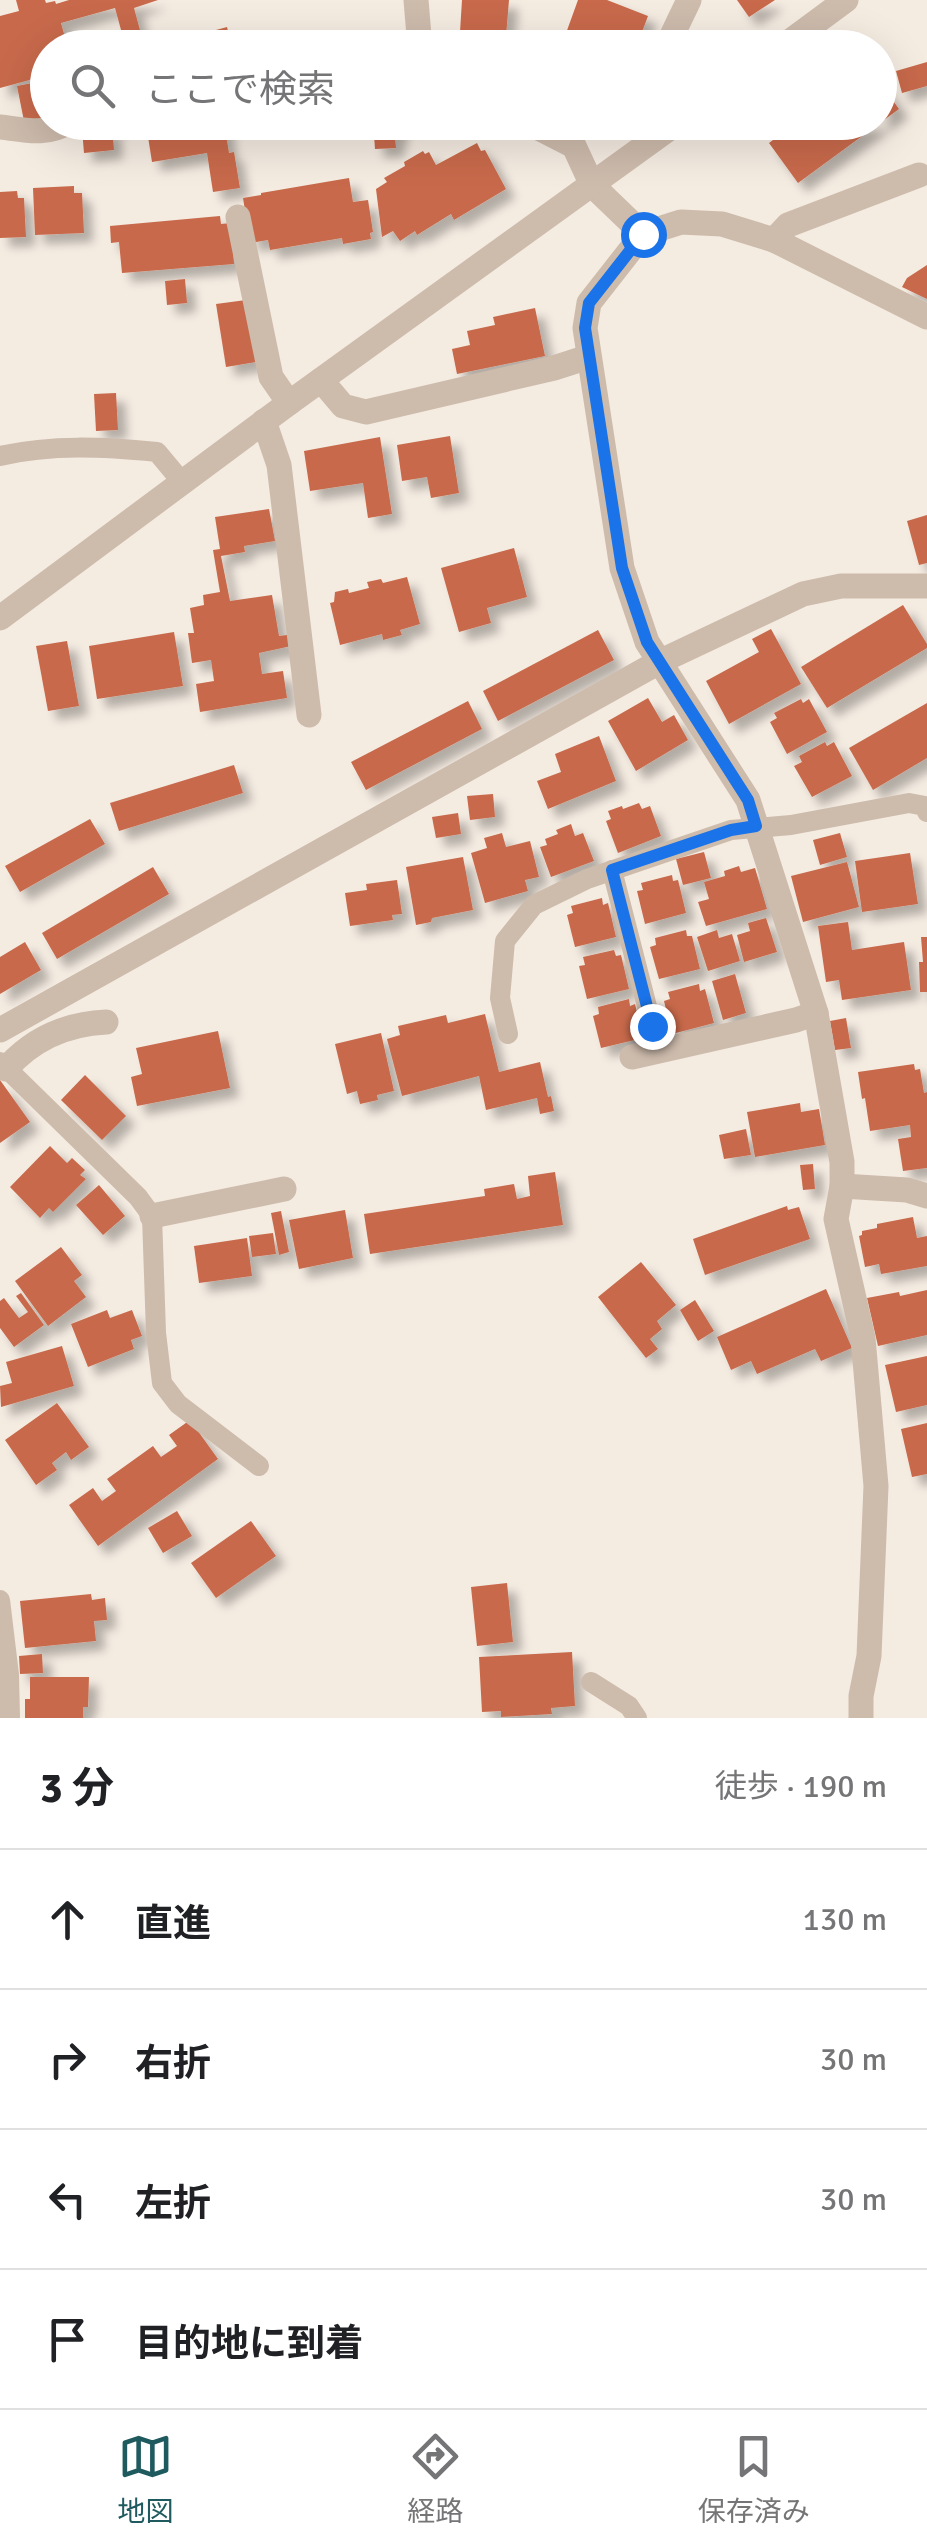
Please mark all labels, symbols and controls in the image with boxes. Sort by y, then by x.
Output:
search box [30,30,897,140]
icon: search [65,58,120,113]
text: ここで検索 [145,66,335,113]
route start [621,212,667,258]
route end [630,1004,676,1050]
text: 3 分 [40,1763,114,1814]
text: 徒歩 · 190 m [715,1767,887,1806]
icon: ahead [40,1892,95,1947]
text: 直進 [135,1900,211,1947]
text: 130 m [803,1900,887,1939]
icon: right [40,2032,95,2087]
text: 右折 [135,2040,211,2087]
text: 30 m [820,2040,887,2079]
icon: left [40,2172,95,2227]
text: 左折 [135,2180,211,2227]
text: 30 m [820,2180,887,2219]
icon: arrive [40,2312,95,2367]
text: 目的地に到着 [135,2320,363,2367]
tab: 地図 [117,2429,173,2529]
tab: 経路 [407,2429,464,2529]
tab: 保存済み [698,2429,810,2529]

